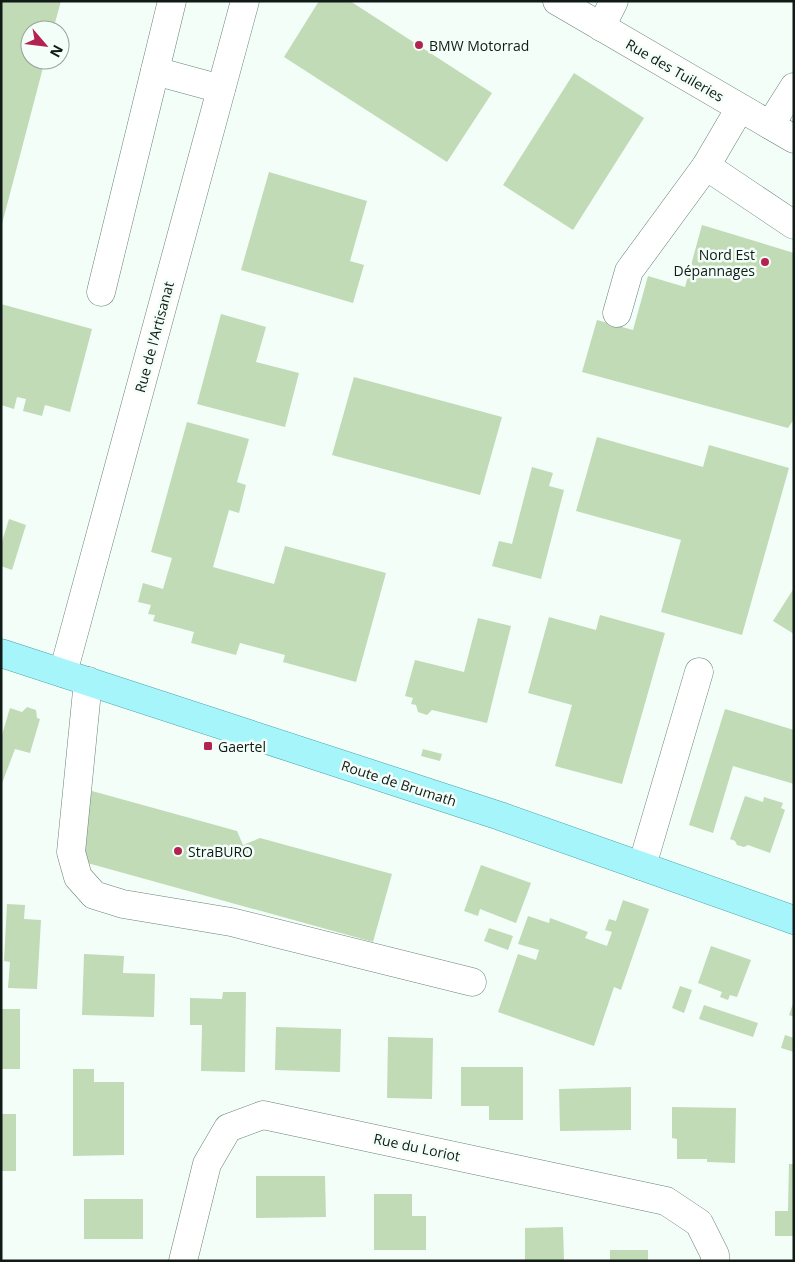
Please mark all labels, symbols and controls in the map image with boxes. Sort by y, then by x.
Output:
north arrow [20,20,70,70]
street label: Rue des Tuileries [622,34,728,106]
place label: BMW Motorrad [429,36,529,55]
marker: BMW Motorrad [413,39,425,51]
text: N [46,42,68,61]
place label: Nord Est Dépannages [674,245,755,280]
marker: Nord Est Dépannages [759,256,771,268]
street label: Rue de l'Artisanat [130,279,178,395]
place label: Gaertel [218,737,266,756]
marker: Gaertel [202,740,214,752]
street label: Route de Brumath [339,755,459,811]
place label: StraBURO [188,842,253,861]
marker: StraBURO [172,845,184,857]
street label: Rue du Loriot [372,1129,462,1165]

